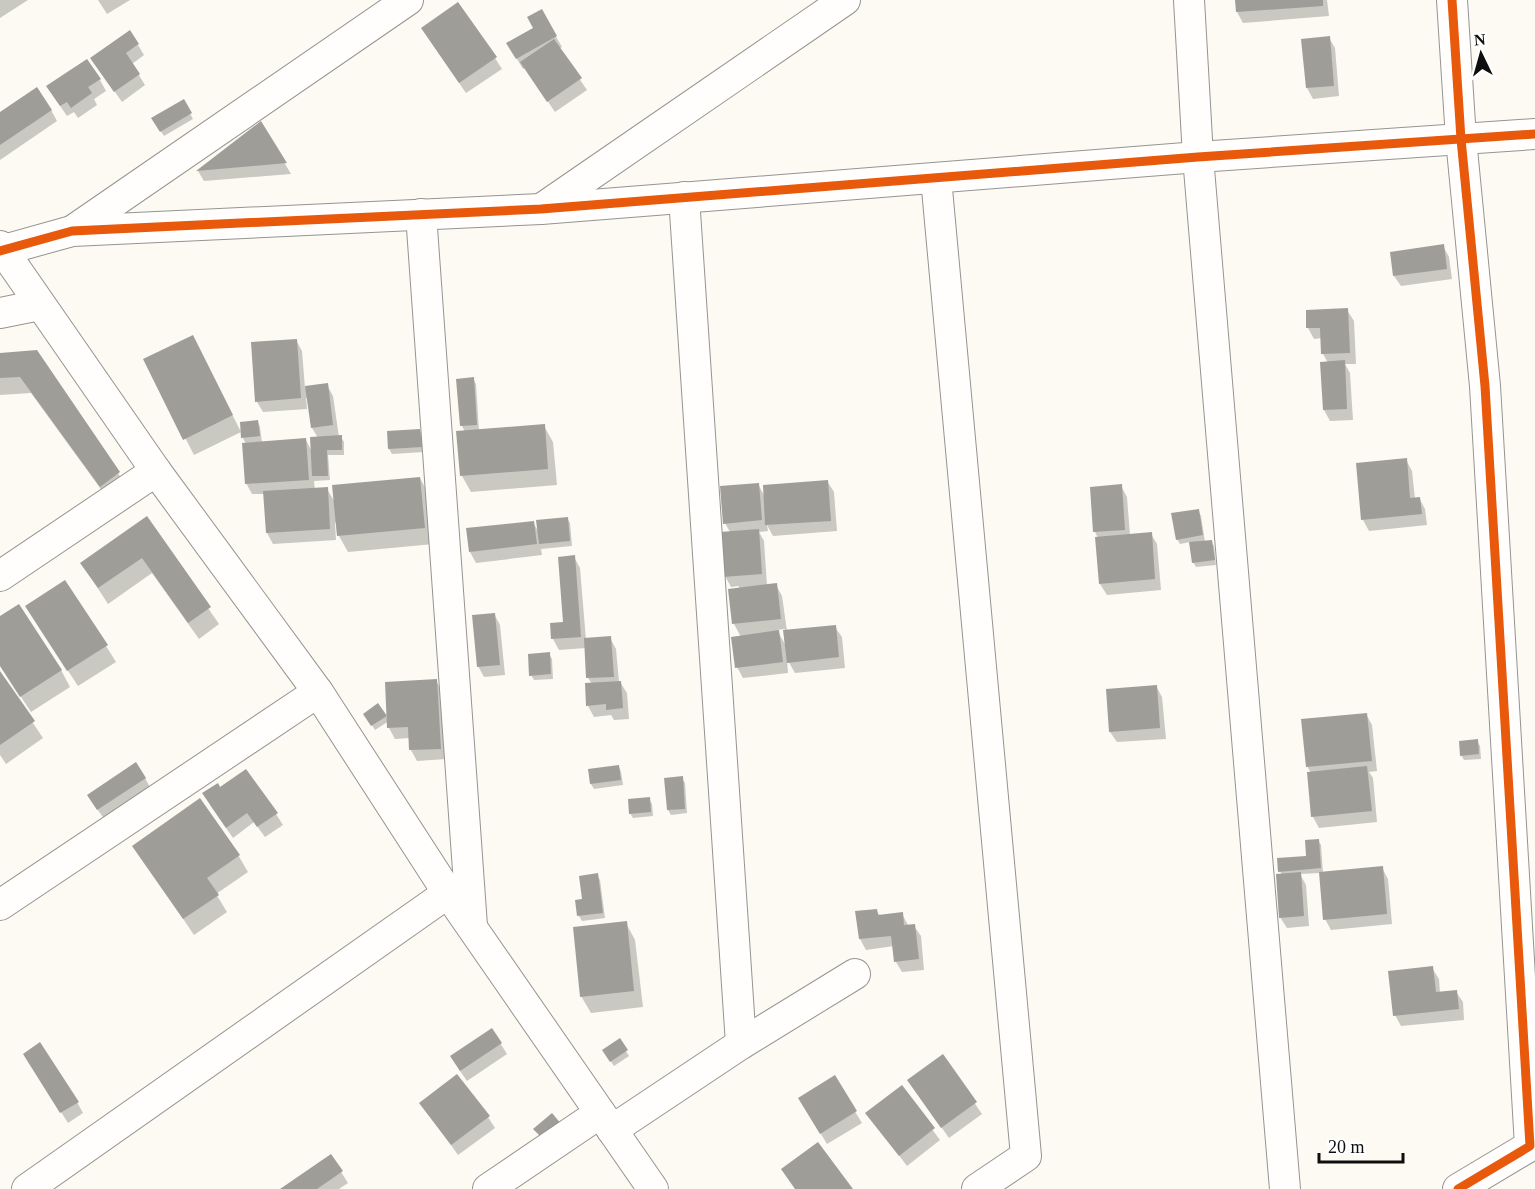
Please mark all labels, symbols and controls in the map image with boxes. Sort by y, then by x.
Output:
north arrow [1451,24,1511,84]
text: N [1473,31,1487,49]
scale bar [1319,1126,1403,1164]
text: 20 m [1328,1137,1365,1157]

